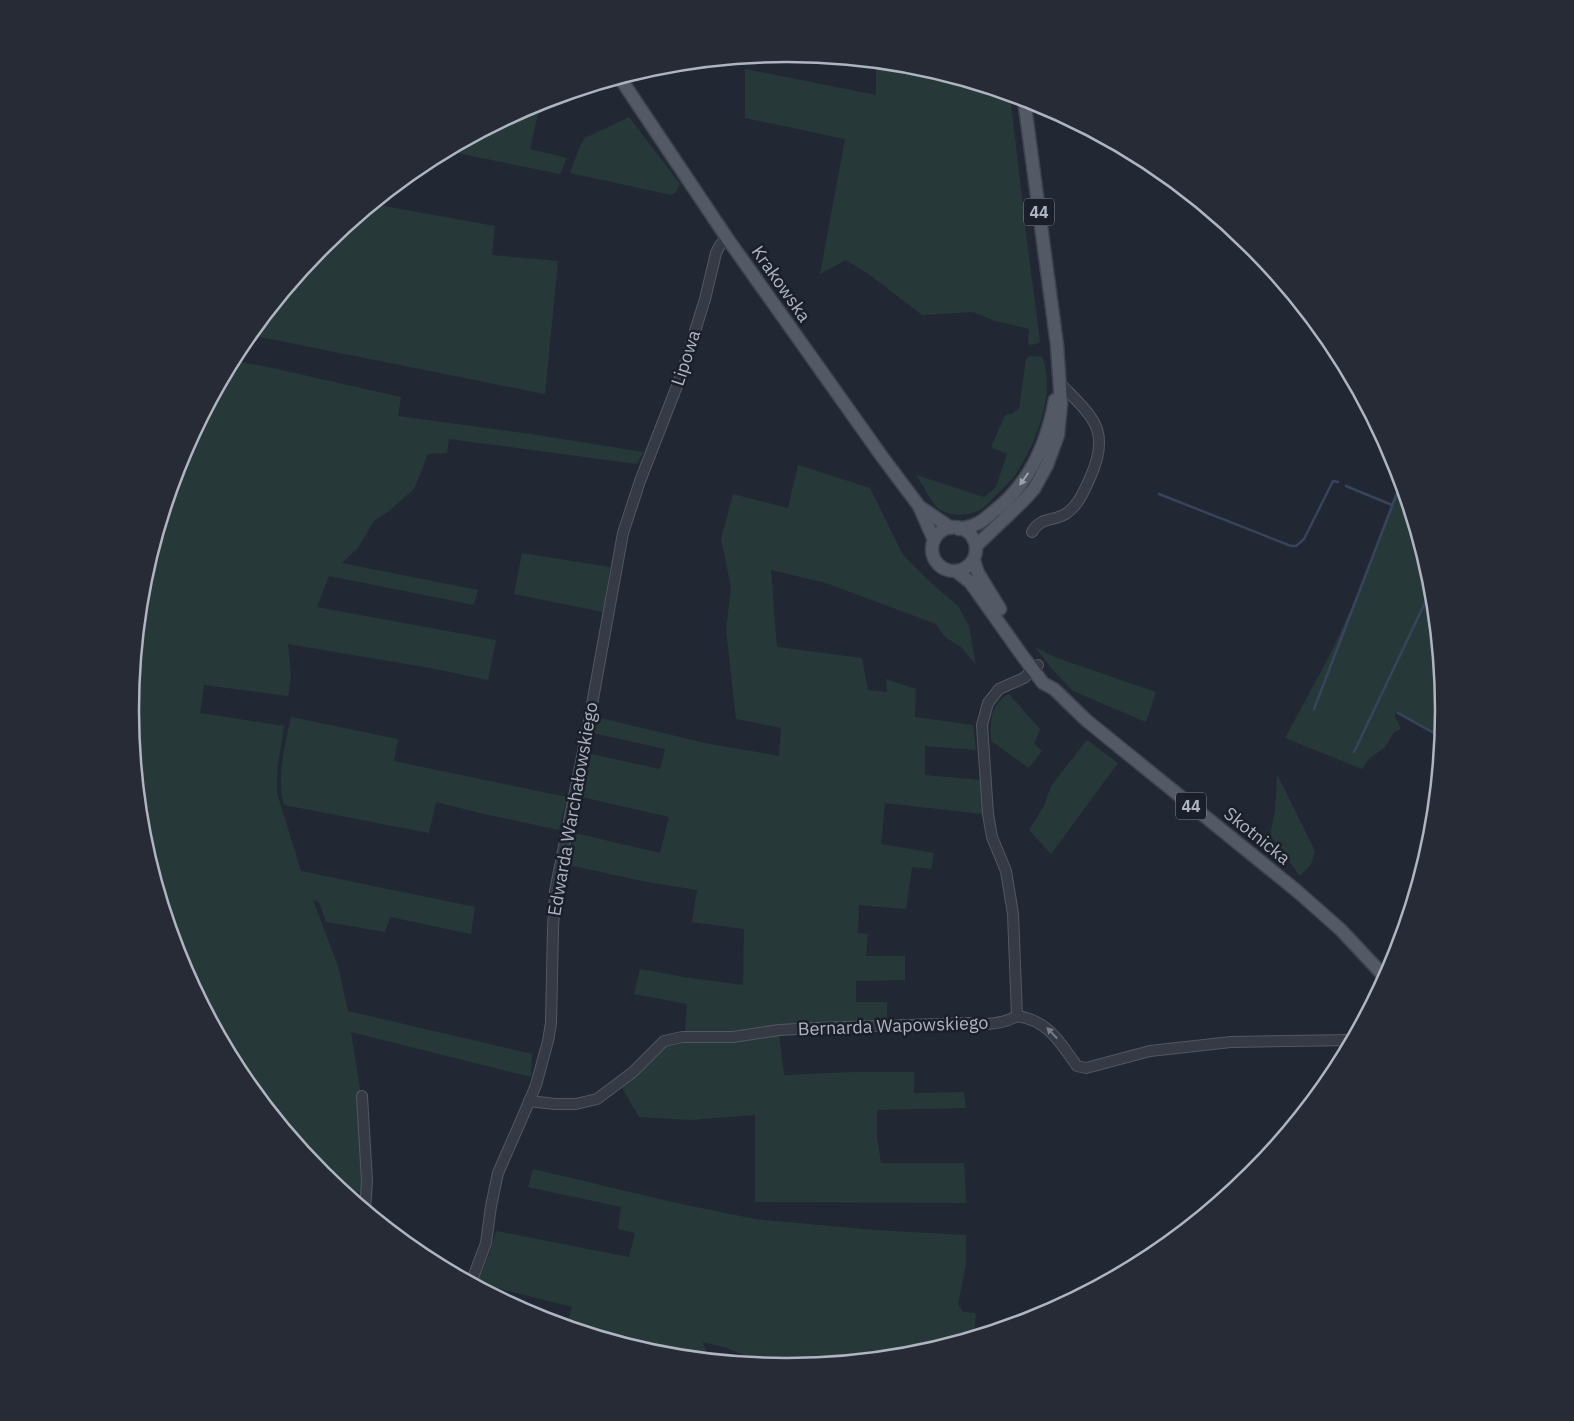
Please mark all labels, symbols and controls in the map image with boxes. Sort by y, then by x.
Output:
road number: 44 [1024,198,1054,226]
street label: Krakowska [747,241,816,327]
street label: Lipowa [666,327,705,389]
one-way arrow [1019,472,1029,486]
street label: Edwarda Warchałowskiego [542,700,603,918]
road number: 44 [1176,792,1206,819]
street label: Skotnicka [1219,802,1295,870]
street label: Bernarda Wapowskiego [797,1011,989,1040]
one-way arrow [1046,1028,1058,1040]

